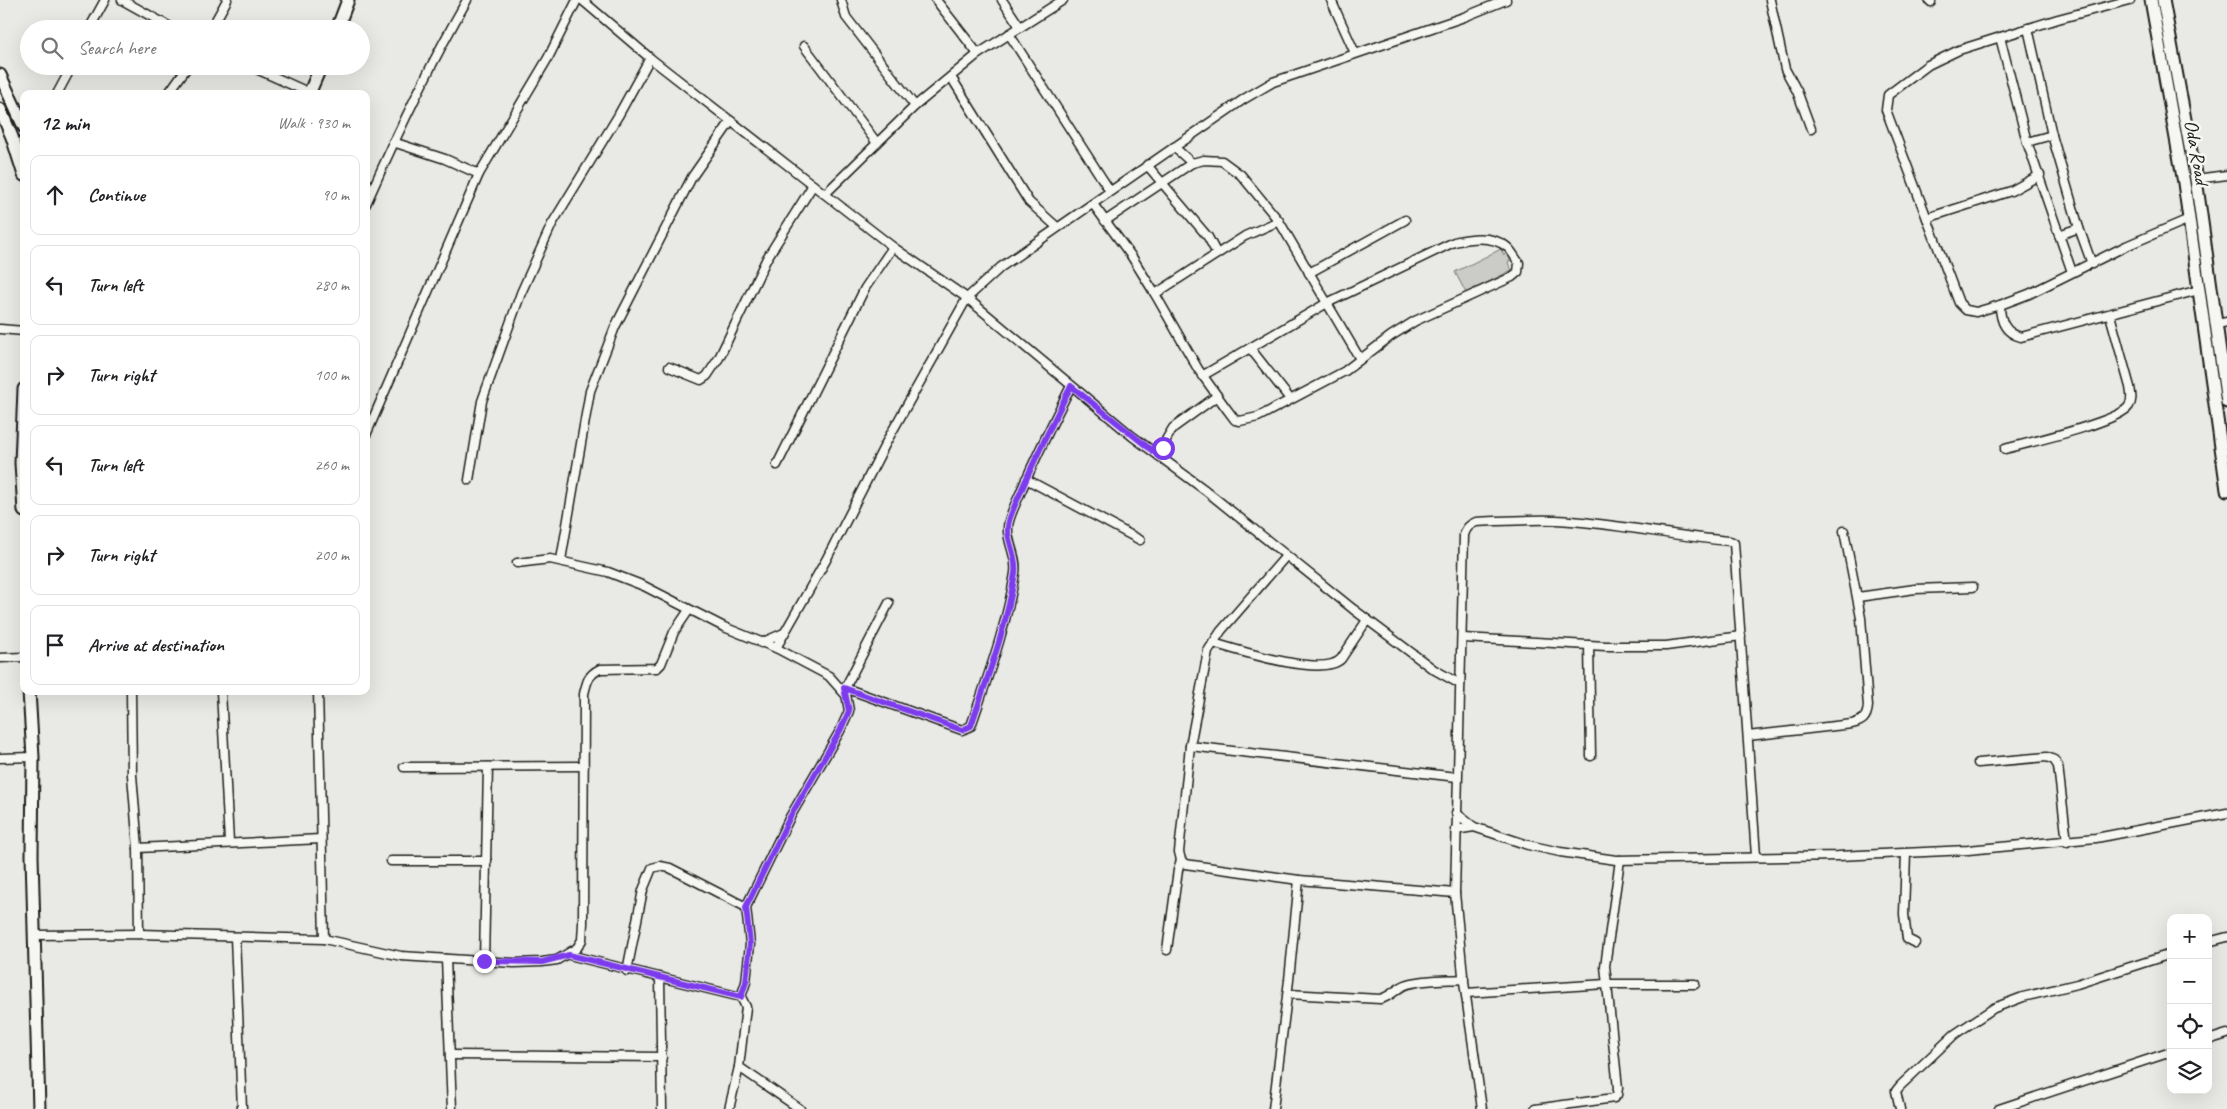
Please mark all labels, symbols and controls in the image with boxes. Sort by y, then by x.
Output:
search box [20,20,370,75]
icon: search [38,34,66,62]
text: Search here [78,36,155,60]
text: 12 min [40,110,90,136]
text: Walk · 930 m [278,113,350,133]
street label: Oda Road [2179,118,2215,189]
icon: ahead [41,181,69,209]
text: Continue [88,183,145,207]
text: 90 m [322,185,349,205]
icon: left [41,271,69,299]
text: Turn left [88,273,143,297]
text: 280 m [315,275,349,295]
icon: right [41,361,69,389]
text: Turn right [88,363,155,387]
text: 100 m [315,365,349,385]
route start [1152,437,1175,460]
icon: left [41,451,69,479]
text: Turn left [88,453,143,477]
text: 260 m [315,455,349,475]
icon: right [41,541,69,569]
text: Turn right [88,543,155,567]
text: 200 m [315,545,349,565]
icon: arrive [41,631,69,659]
text: Arrive at destination [88,633,224,657]
map controls [2167,914,2212,1094]
button: + [2167,914,2212,959]
route end [473,950,496,973]
button: − [2167,959,2212,1004]
button: locate [2167,1004,2212,1049]
button: layers [2167,1049,2212,1094]

